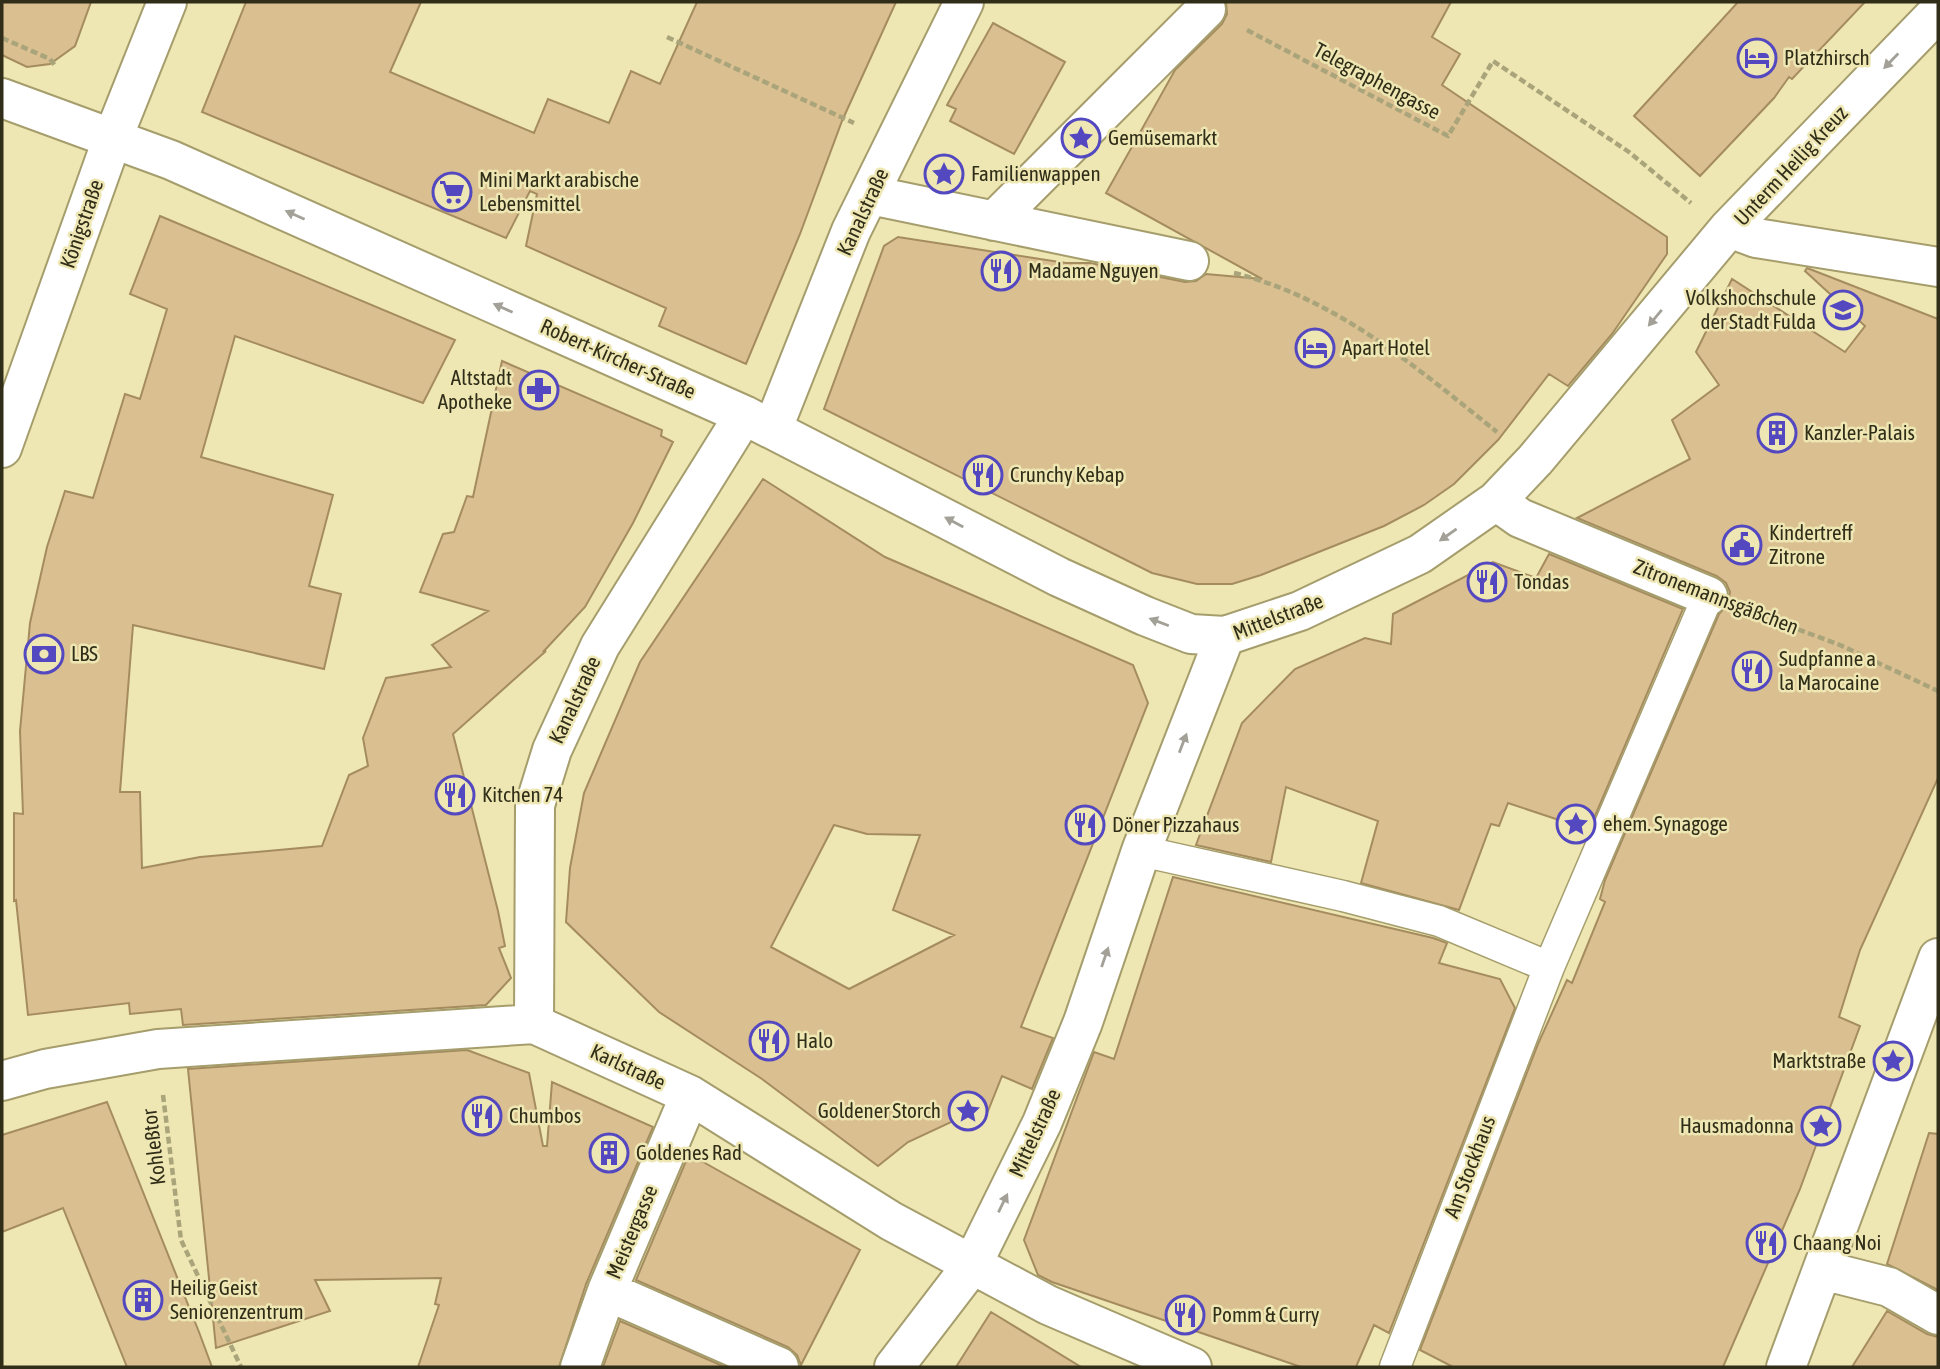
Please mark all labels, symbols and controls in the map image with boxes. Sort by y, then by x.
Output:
street label: Telegraphengasse [1310,37,1445,123]
hotel icon: Platzhirsch [1736,37,1778,79]
place label: Platzhirsch [1784,45,1870,69]
one-way arrow [1882,52,1899,69]
street label: Unterm Heilig Kreuz [1729,100,1852,230]
place icon: Gemüsemarkt [1060,117,1102,159]
place label: Gemüsemarkt [1108,125,1217,149]
place icon: Familienwappen [923,153,965,195]
place label: Familienwappen [971,161,1101,185]
street label: Kanalstraße [831,164,893,259]
place label: Mini Markt arabische Lebensmittel [479,167,639,215]
supermarket icon: Mini Markt arabische Lebensmittel [431,171,473,213]
street label: Königstraße [55,176,107,271]
one-way arrow [285,209,305,221]
restaurant icon: Madame Nguyen [980,250,1022,292]
place label: Madame Nguyen [1028,258,1159,282]
place label: Volkshochschule der Stadt Fulda [1686,285,1816,333]
school or university icon: Volkshochschule der Stadt Fulda [1822,289,1864,331]
one-way arrow [492,302,513,313]
one-way arrow [1647,309,1662,327]
street label: Robert-Kircher-Straße [537,313,700,403]
hotel icon: Apart Hotel [1294,327,1336,369]
place label: Apart Hotel [1342,335,1430,359]
place label: Altstadt Apotheke [438,365,512,413]
pharmacy icon: Altstadt Apotheke [518,369,560,411]
building icon: Kanzler-Palais [1756,412,1798,454]
place label: Kanzler-Palais [1804,420,1915,444]
restaurant icon: Crunchy Kebap [962,454,1004,496]
place label: Crunchy Kebap [1010,462,1125,486]
one-way arrow [944,517,964,528]
place label: Kindertreff Zitrone [1769,520,1854,568]
public building icon: Kindertreff Zitrone [1721,524,1763,566]
one-way arrow [1439,528,1457,542]
street label: Zitronemannsgäßchen [1631,554,1802,639]
restaurant icon: Tondas [1466,561,1508,603]
place label: Tondas [1514,569,1569,593]
street label: Mittelstraße [1229,588,1326,644]
one-way arrow [1148,616,1169,627]
bank icon: LBS [23,633,65,675]
place label: LBS [71,641,98,665]
place label: Sudpfanne a la Marocaine [1779,646,1879,694]
restaurant icon: Sudpfanne a la Marocaine [1731,650,1773,692]
street label: Kanalstraße [543,652,605,747]
one-way arrow [1178,733,1189,754]
restaurant icon: Kitchen 74 [434,774,476,816]
place label: Kitchen 74 [482,782,563,806]
place icon: ehem. Synagoge [1555,803,1597,845]
restaurant icon: Döner Pizzahaus [1064,804,1106,846]
place label: ehem. Synagoge [1603,811,1728,835]
place label: Döner Pizzahaus [1112,812,1240,836]
one-way arrow [1100,946,1111,967]
restaurant icon: Halo [748,1020,790,1062]
place label: Halo [796,1028,833,1052]
street label: Karlstraße [587,1038,670,1094]
place icon: Marktstraße [1872,1040,1914,1082]
place label: Marktstraße [1772,1048,1866,1072]
street label: Mittelstraße [1003,1085,1065,1180]
place icon: Goldener Storch [947,1090,989,1132]
restaurant icon: Chumbos [461,1095,503,1137]
place label: Goldener Storch [818,1098,941,1122]
place label: Chumbos [509,1103,581,1127]
place icon: Hausmadonna [1800,1105,1842,1147]
street label: Kohleßtor [136,1107,170,1187]
street label: Am Stockhaus [1439,1112,1500,1221]
place label: Hausmadonna [1680,1113,1794,1137]
building icon: Goldenes Rad [588,1132,630,1174]
place label: Goldenes Rad [636,1140,742,1164]
street label: Meistergasse [601,1181,662,1282]
one-way arrow [997,1193,1008,1213]
restaurant icon: Chaang Noi [1745,1222,1787,1264]
place label: Chaang Noi [1793,1230,1881,1254]
place label: Heilig Geist Seniorenzentrum [170,1275,304,1323]
building icon: Heilig Geist Seniorenzentrum [122,1279,164,1321]
restaurant icon: Pomm & Curry [1164,1294,1206,1336]
place label: Pomm & Curry [1212,1302,1320,1326]

